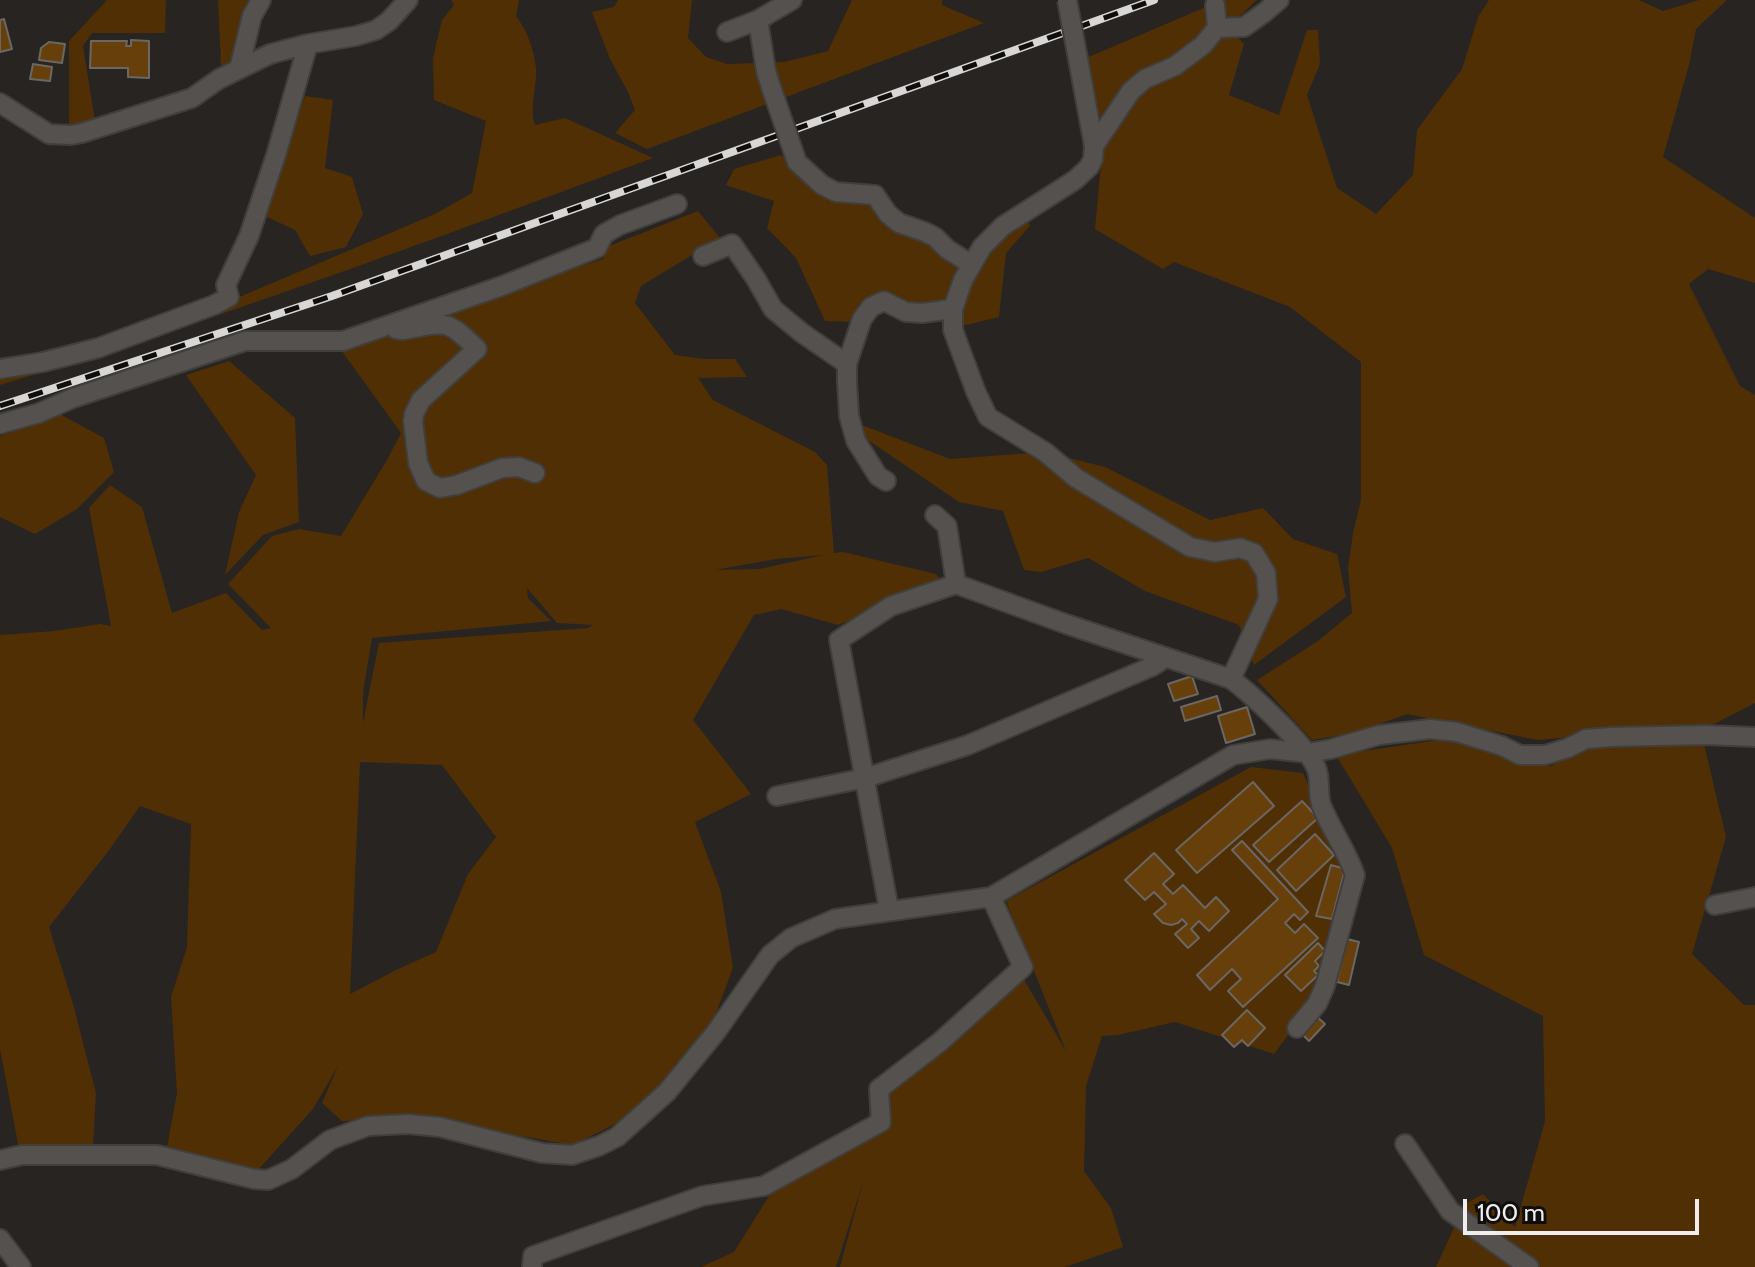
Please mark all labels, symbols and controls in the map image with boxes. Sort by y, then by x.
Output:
scale bar [1467,1183,1703,1233]
text: 100 m [1477,1198,1545,1227]

